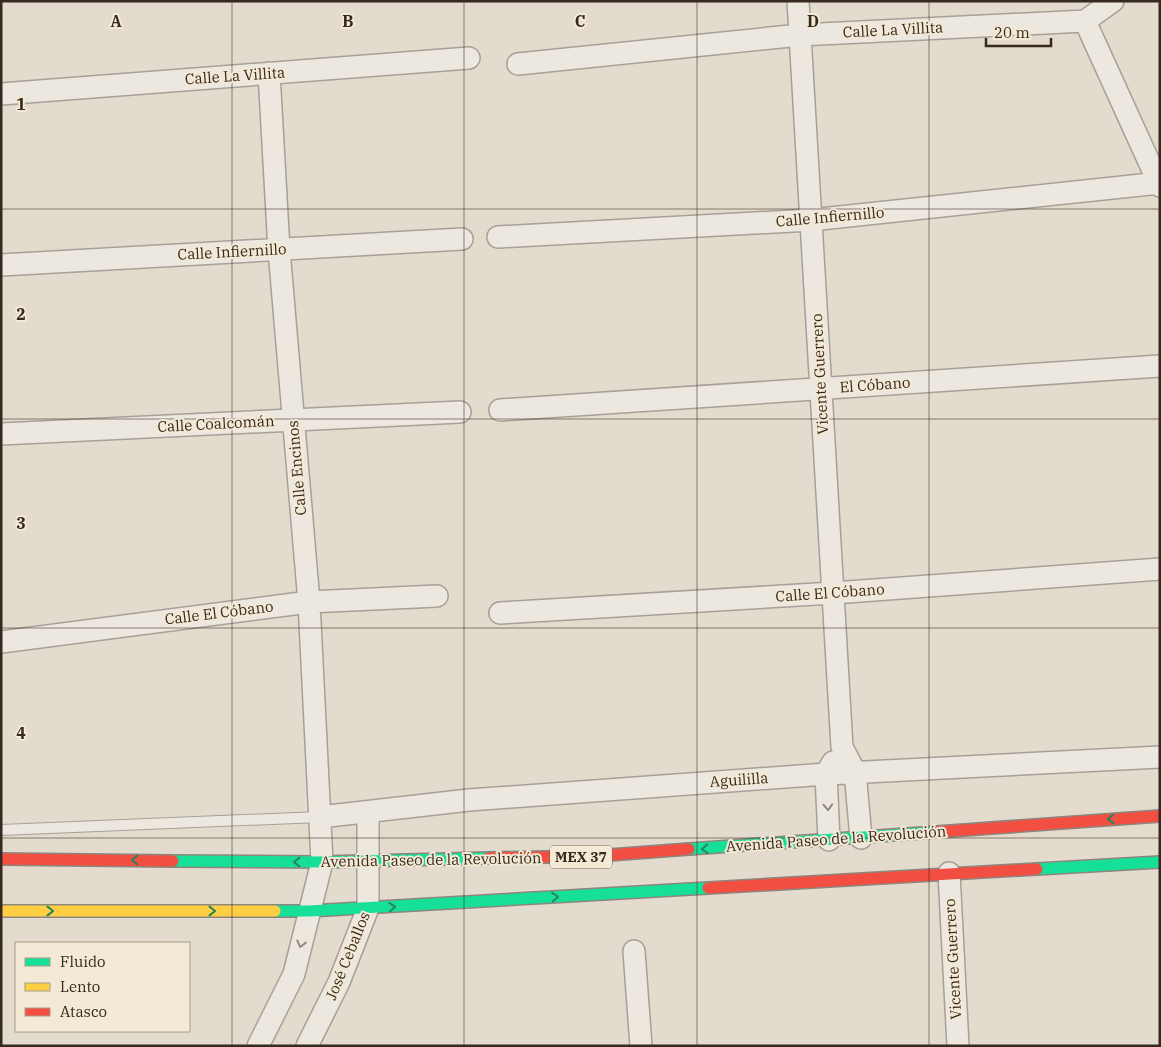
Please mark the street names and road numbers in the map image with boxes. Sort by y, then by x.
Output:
street label: Calle La Villita [842,17,944,42]
street label: Calle La Villita [184,63,286,88]
street label: Calle Infiernillo [775,202,885,231]
street label: Calle Infiernillo [177,239,287,264]
street label: Vicente Guerrero [807,313,832,435]
street label: El Cóbano [839,373,911,396]
street label: Calle Coalcomán [157,411,275,436]
street label: Calle Encinos [283,420,310,516]
street label: Calle El Cóbano [775,579,885,606]
street label: Calle El Cóbano [164,596,274,629]
street label: Aguililla [709,768,769,791]
street label: Avenida Paseo de la Revolución [725,821,947,856]
road number: MEX 37 [550,846,612,869]
street label: Avenida Paseo de la Revolución [320,848,542,871]
street label: Vicente Guerrero [940,898,965,1020]
street label: José Ceballos [321,909,374,1003]

